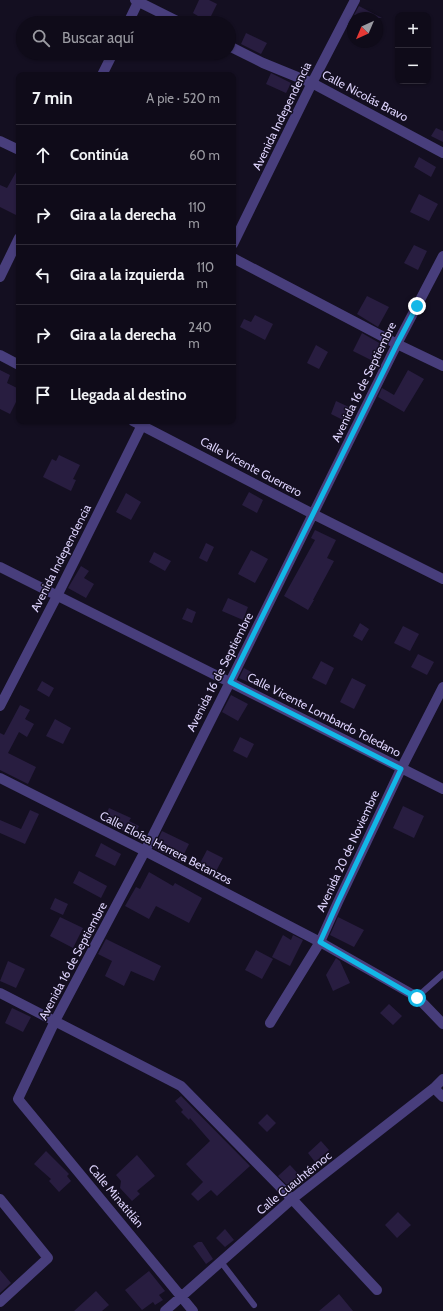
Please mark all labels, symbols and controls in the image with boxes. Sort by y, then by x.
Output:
north arrow [347,12,383,48]
map controls [395,12,431,84]
button: + [395,12,431,48]
search box [16,16,236,60]
icon: search [30,27,52,49]
text: Buscar aquí [62,29,134,47]
button: − [395,48,431,84]
street label: Avenida Independencia [249,59,314,172]
street label: Calle Nicolás Bravo [320,67,411,125]
text: 7 min [32,88,73,108]
text: A pie · 520 m [146,90,220,106]
icon: ahead [32,144,54,166]
text: Continúa [70,146,128,164]
text: 60 m [189,147,220,163]
text: 110 m [188,199,206,231]
icon: right [32,204,54,226]
text: Gira a la derecha [70,206,176,224]
text: 110 m [196,259,214,291]
icon: left [32,264,54,286]
text: Gira a la izquierda [70,266,184,284]
route end [408,297,426,315]
text: 240 m [188,319,212,351]
street label: Avenida 16 de Septiembre [328,319,399,444]
icon: right [32,324,54,346]
text: Gira a la derecha [70,326,176,344]
icon: arrive [32,384,54,406]
text: Llegada al destino [70,386,186,404]
street label: Calle Vicente Guerrero [198,433,305,500]
street label: Avenida Independencia [27,501,94,614]
street label: Avenida 16 de Septiembre [183,610,256,734]
street label: Calle Vicente Lombardo Toledano [245,669,404,760]
street label: Avenida 20 de Noviembre [313,788,382,914]
street label: Calle Eloísa Herrera Betanzos [97,808,235,888]
street label: Avenida 16 de Septiembre [35,899,110,1022]
route start [408,989,426,1007]
street label: Calle Cuauhtémoc [253,1147,335,1217]
street label: Calle Minatitlán [86,1161,147,1231]

